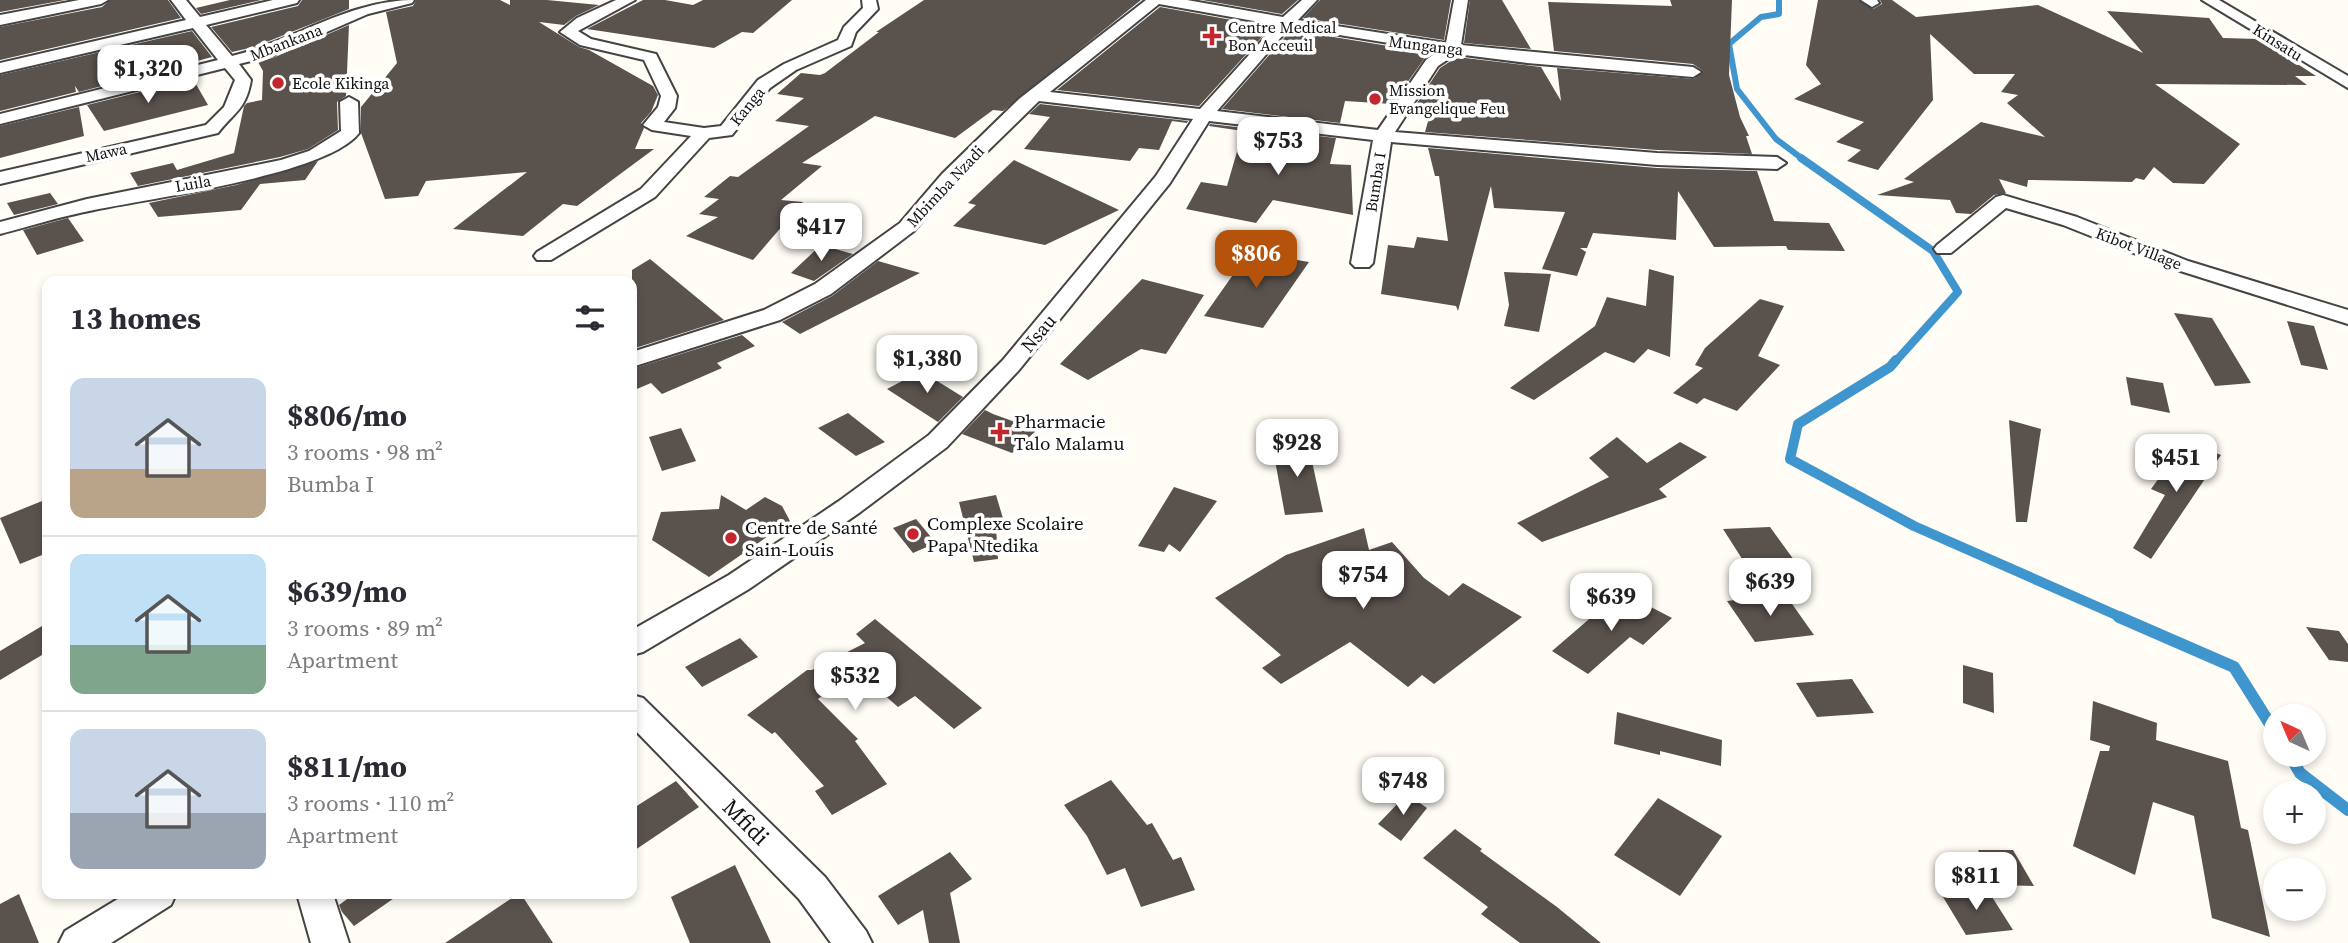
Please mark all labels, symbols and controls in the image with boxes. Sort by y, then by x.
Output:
place label: Centre Medical Bon Acceuil [1228,16,1337,56]
street label: Mbankana [247,18,326,66]
street label: Kinsatu [2249,18,2307,66]
marker: Centre Medical Bon Acceuil [1202,26,1222,46]
street label: Munganga [1387,30,1465,61]
pin: $1,320 [91,46,205,105]
text: $1,320 [113,52,183,84]
place label: Ecole Kikinga [292,72,390,94]
marker: Ecole Kikinga [270,75,286,91]
place label: Mission Evangelique Feu [1389,79,1506,119]
street label: Kanga [724,81,770,130]
marker: Mission Evangelique Feu [1367,91,1383,107]
pin: $753 [1237,118,1319,177]
text: $753 [1253,124,1303,156]
street label: Mawa [83,137,130,167]
street label: Mbimba Nzadi [901,140,989,232]
street label: Bumba I [1359,150,1391,214]
street label: Luila [173,169,213,197]
pin: $417 [780,204,862,263]
text: $417 [796,210,846,242]
street label: Kibot Village [2093,222,2185,274]
pin: $806 [1215,230,1297,290]
text: $806 [1231,237,1281,269]
text: 13 homes [70,298,201,339]
icon: filters [571,299,609,337]
street label: Nsau [1014,308,1062,358]
pin: $1,380 [870,336,984,395]
text: $1,380 [892,342,962,374]
text: $806/mo [287,395,407,436]
icon: home [126,406,210,490]
place label: Pharmacie Talo Malamu [1014,408,1124,456]
pin: $928 [1256,420,1338,479]
marker: Pharmacie Talo Malamu [992,424,1008,440]
text: $928 [1272,426,1322,458]
pin: $451 [2135,434,2217,494]
text: 3 rooms · 98 m² [287,436,443,468]
text: $451 [2151,441,2201,473]
text: Bumba I [287,468,374,500]
place label: Complexe Scolaire Papa Ntedika [927,510,1084,558]
place label: Centre de Santé Sain-Louis [745,514,878,562]
marker: Complexe Scolaire Papa Ntedika [905,526,921,542]
marker: Centre de Santé Sain-Louis [723,530,739,546]
pin: $754 [1322,552,1404,611]
text: $754 [1338,558,1388,590]
pin: $639 [1729,558,1811,618]
text: $639 [1745,565,1795,597]
text: $639/mo [287,571,407,612]
pin: $639 [1570,574,1652,633]
text: $639 [1586,580,1636,612]
icon: home [126,582,210,666]
text: 3 rooms · 89 m² [287,612,443,644]
text: Apartment [287,644,398,676]
pin: $532 [814,652,896,712]
text: $532 [830,659,880,691]
north arrow [2263,704,2326,766]
map controls [2263,704,2326,921]
text: $811/mo [287,746,407,787]
icon: home [126,757,210,841]
pin: $748 [1362,758,1444,817]
text: $748 [1378,764,1428,796]
button: + [2263,781,2326,844]
text: 3 rooms · 110 m² [287,787,454,819]
street label: Mfidi [716,792,777,853]
text: Apartment [287,819,398,851]
pin: $811 [1935,852,2017,912]
button: − [2263,858,2326,921]
text: $811 [1951,859,2001,891]

